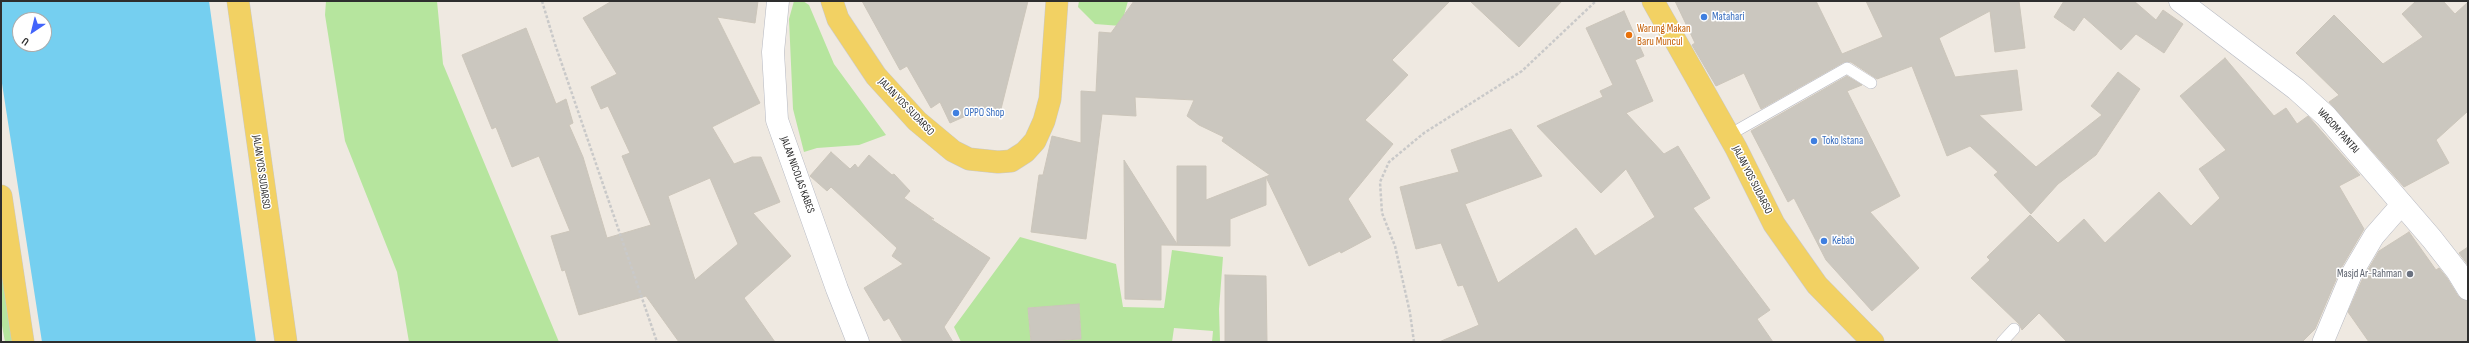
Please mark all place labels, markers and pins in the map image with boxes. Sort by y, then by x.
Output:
place label: Matahari [1712,10,1744,24]
marker: Matahari [1699,12,1709,22]
place label: Warung Makan Baru Muncul [1637,22,1691,48]
marker: Warung Makan Baru Muncul [1624,30,1634,40]
place label: OPPO Shop [964,106,1004,120]
marker: OPPO Shop [951,108,961,118]
place label: Toko Istana [1822,134,1863,148]
marker: Toko Istana [1809,136,1819,146]
place label: Kebab [1832,234,1855,248]
marker: Kebab [1819,236,1829,246]
place label: Masjd Ar-Rahman [2337,267,2402,281]
marker: Masjd Ar-Rahman [2405,269,2415,279]

